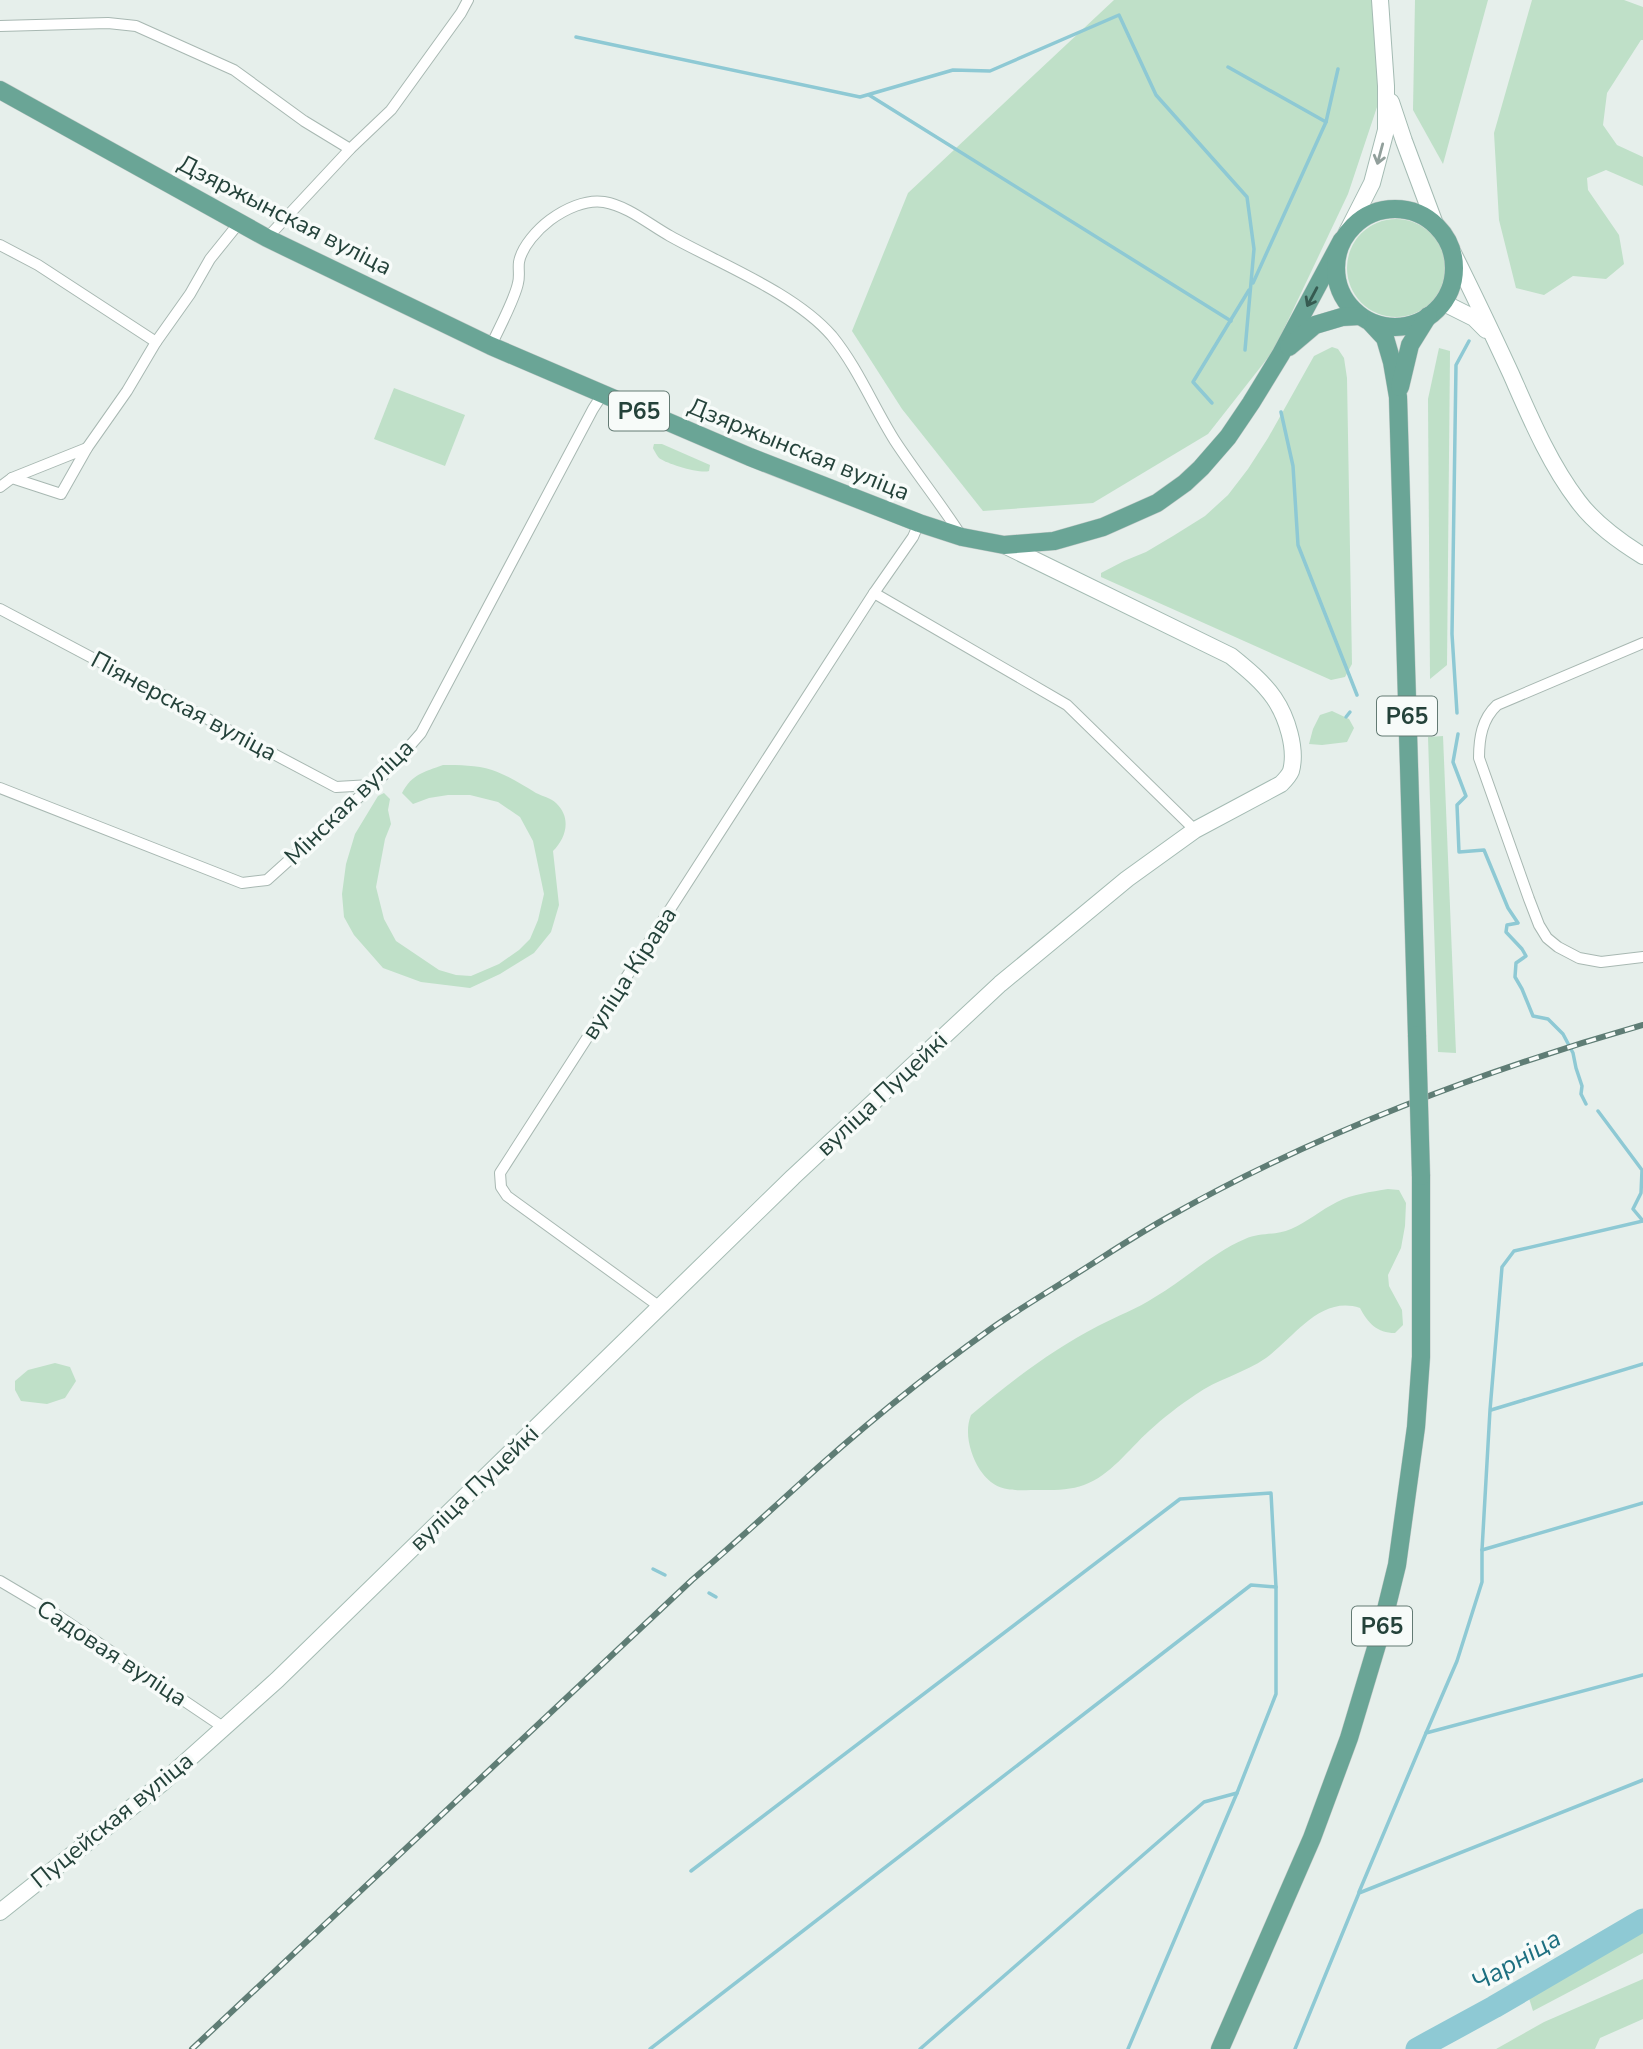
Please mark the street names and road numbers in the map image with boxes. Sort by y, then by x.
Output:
street label: Дзяржынская вуліца [173,147,397,283]
street label: Дзяржынская вуліца [684,390,914,508]
road number: Р65 [609,392,669,430]
street label: Піянерская вуліца [86,643,282,769]
road number: Р65 [1377,696,1437,736]
street label: Мінская вуліца [277,732,421,872]
street label: вуліца Кірава [574,900,684,1046]
street label: вуліца Пуцейкі [809,1025,955,1163]
street label: вуліца Пуцейкі [402,1418,546,1558]
street label: Садовая вуліца [30,1592,194,1714]
road number: Р65 [1352,1606,1412,1646]
street label: Пуцейская вуліца [24,1745,200,1895]

